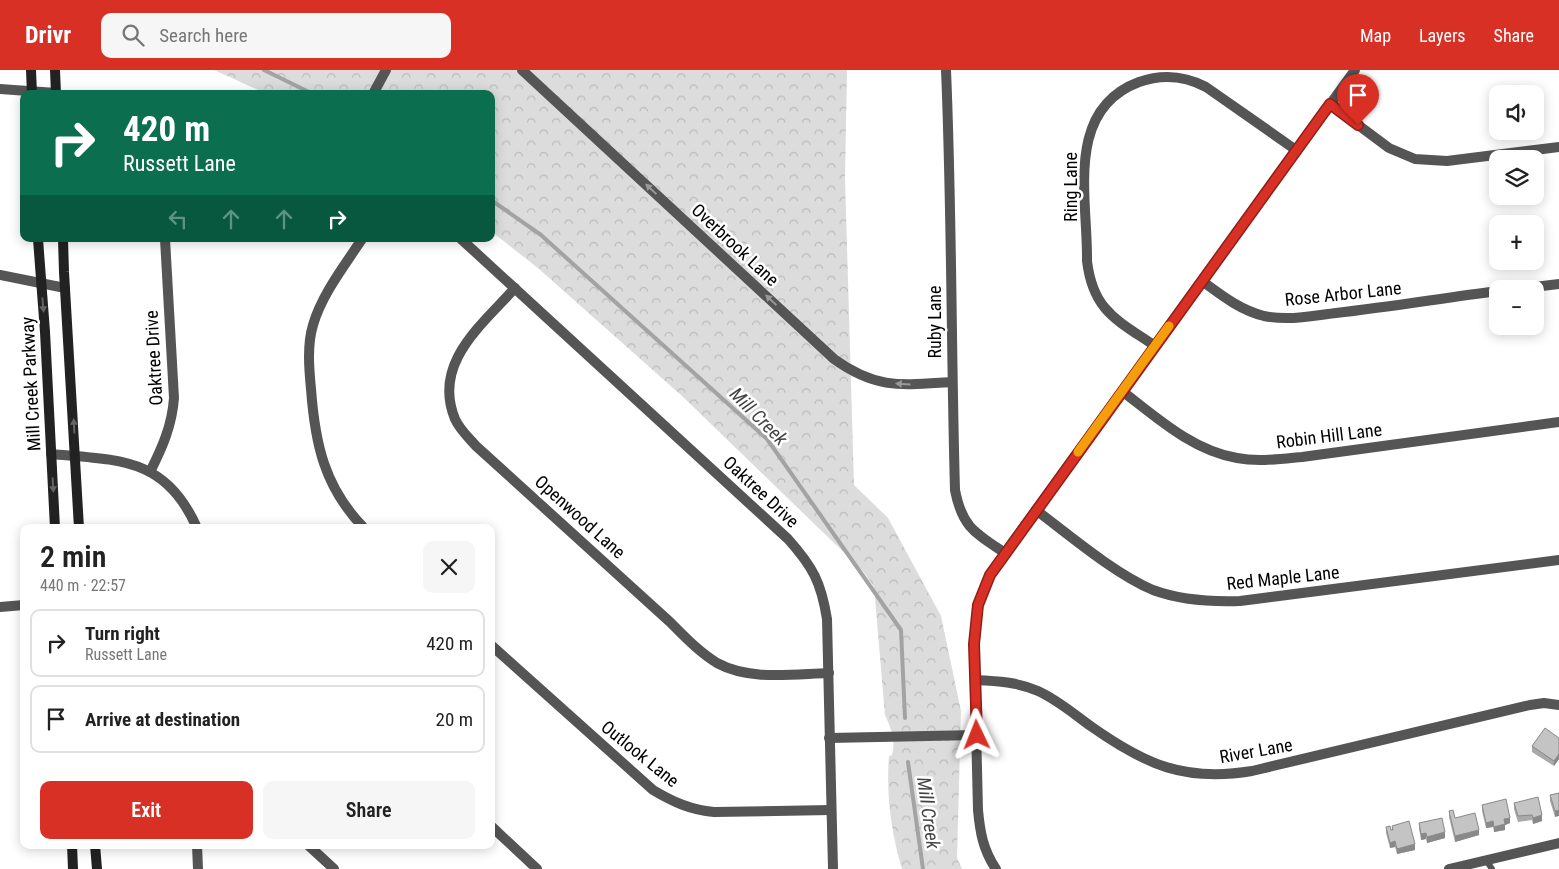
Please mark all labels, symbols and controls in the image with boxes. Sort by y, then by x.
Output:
search box [101,13,451,58]
text: Drivr [25,21,71,49]
icon: search [119,21,147,49]
text: Search here [159,24,248,47]
text: Map [1360,25,1391,46]
text: Layers [1419,25,1466,46]
text: Share [1494,25,1534,46]
pin [1337,74,1379,125]
icon: arrive [1344,81,1372,109]
map controls [1489,85,1544,335]
button: sound [1489,85,1544,140]
text: 420 m [123,109,210,150]
icon: right [40,110,105,175]
button: layers [1489,150,1544,205]
text: Russett Lane [123,151,236,176]
street label: Ring Lane [1060,152,1081,222]
one-way arrow [646,183,658,195]
street label: Overbrook Lane [688,199,783,290]
icon: left [164,205,192,233]
icon: ahead [217,205,245,233]
icon: ahead [270,205,298,233]
icon: right [323,205,351,233]
button: + [1489,215,1544,270]
street label: Rose Arbor Lane [1284,277,1402,310]
button: − [1489,280,1544,335]
street label: Ruby Lane [924,285,945,359]
one-way arrow [765,294,777,306]
one-way arrow [39,297,47,313]
street label: Oaktree Drive [141,310,166,406]
street label: Mill Creek Parkway [16,316,45,452]
one-way arrow [895,380,911,388]
water label: Mill Creek [725,383,793,451]
one-way arrow [69,418,77,434]
street label: Robin Hill Lane [1275,419,1383,452]
street label: Oaktree Drive [719,452,803,532]
street label: Openwood Lane [531,471,630,563]
one-way arrow [49,477,57,493]
text: 2 min [40,539,106,574]
button: close [423,541,475,593]
street label: Red Maple Lane [1226,561,1340,594]
text: 440 m · 22:57 [40,576,126,595]
text: Turn right [85,622,160,645]
icon: right [42,629,70,657]
text: 420 m [426,632,473,655]
text: Russett Lane [85,645,167,664]
icon: arrive [42,705,70,733]
text: Arrive at destination [85,708,240,731]
text: 20 m [436,708,473,731]
position arrow [950,708,1002,760]
street label: Outlook Lane [597,716,683,791]
street label: River Lane [1218,734,1294,767]
water label: Mill Creek [912,776,945,851]
button: Exit [40,781,253,839]
button: Share [263,781,475,839]

